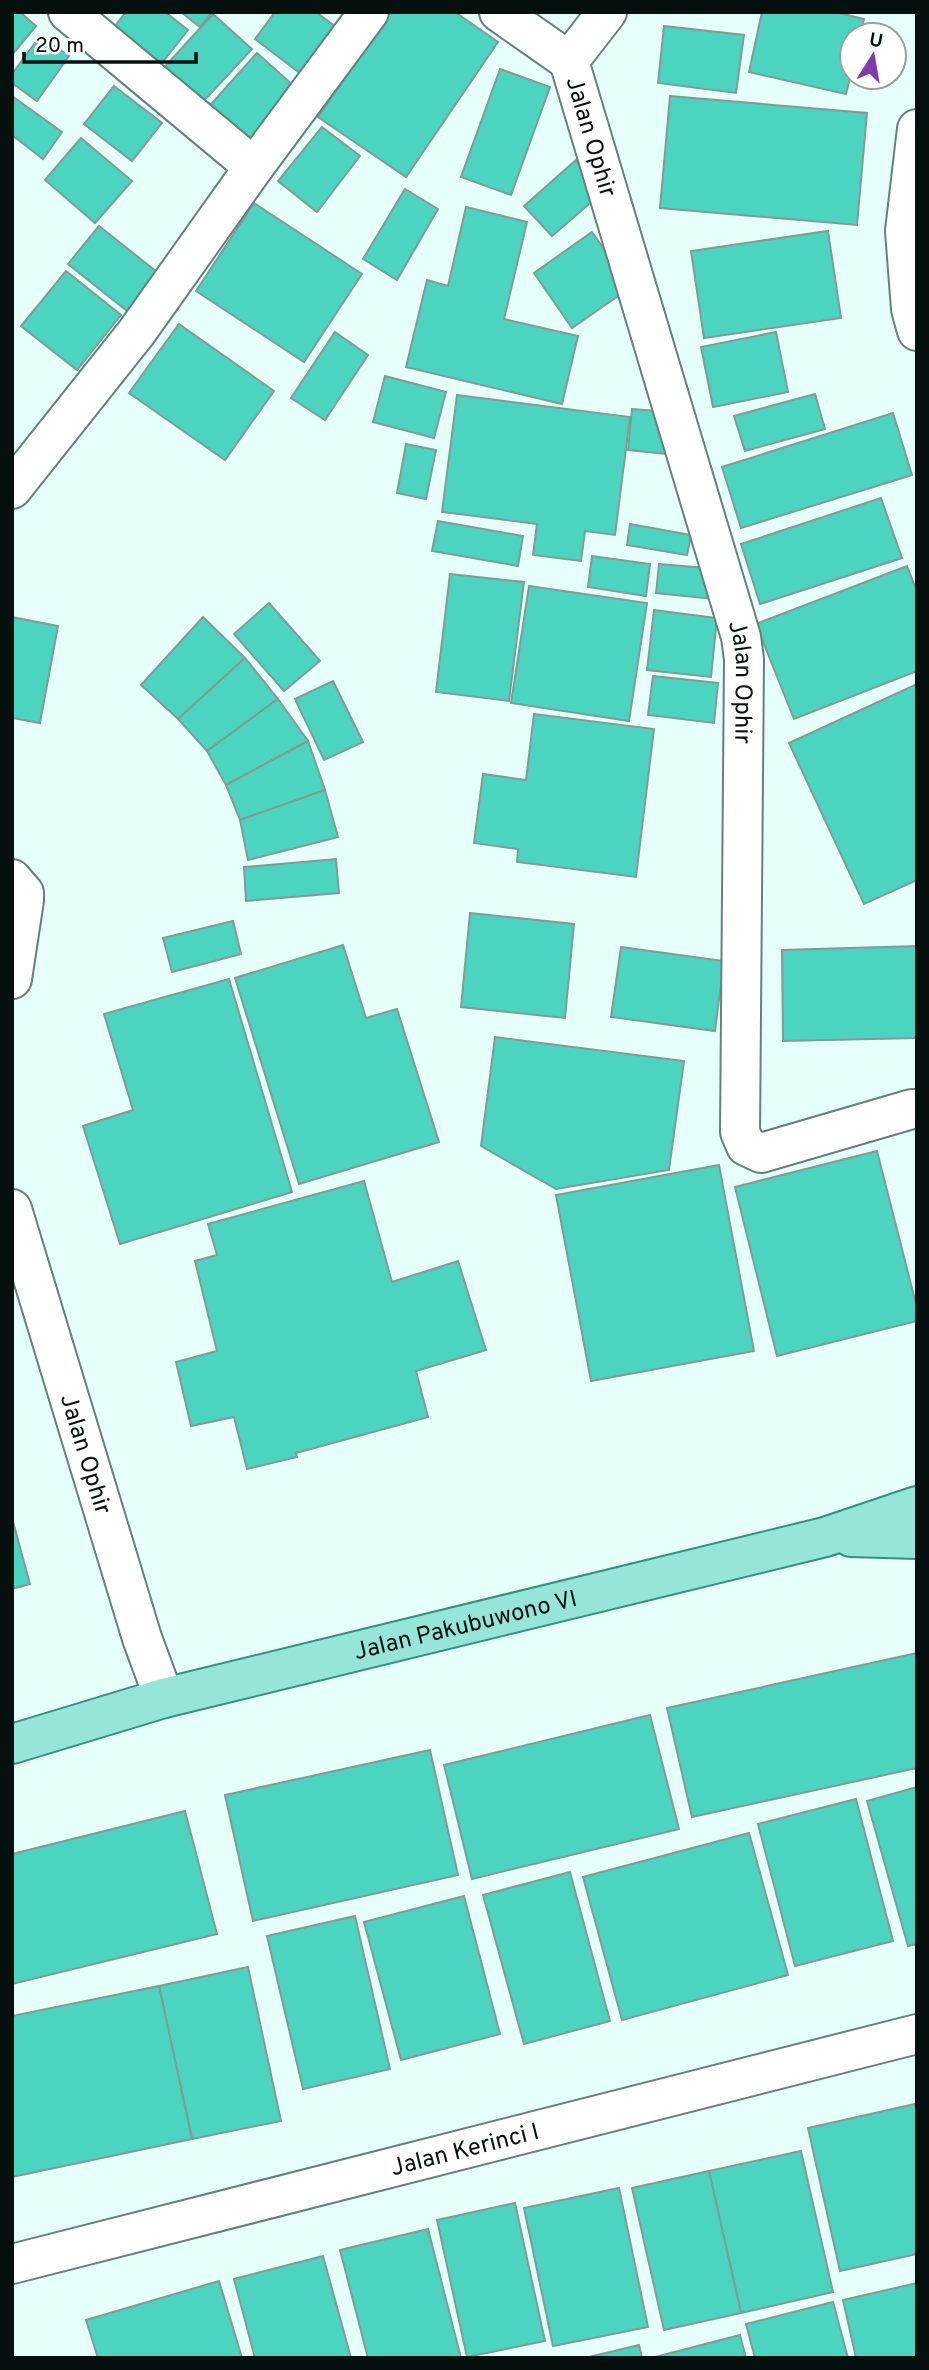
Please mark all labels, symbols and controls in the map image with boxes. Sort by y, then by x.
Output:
scale bar [24,21,196,65]
north arrow [838,21,908,91]
text: U [867,28,885,54]
text: 20 m [35,33,84,60]
street label: Jalan Ophir [558,73,622,201]
street label: Jalan Ophir [720,617,758,744]
street label: Jalan Ophir [52,1391,117,1518]
street label: Jalan Pakubuwono VI [351,1585,581,1668]
street label: Jalan Kerinci I [388,2118,543,2184]

